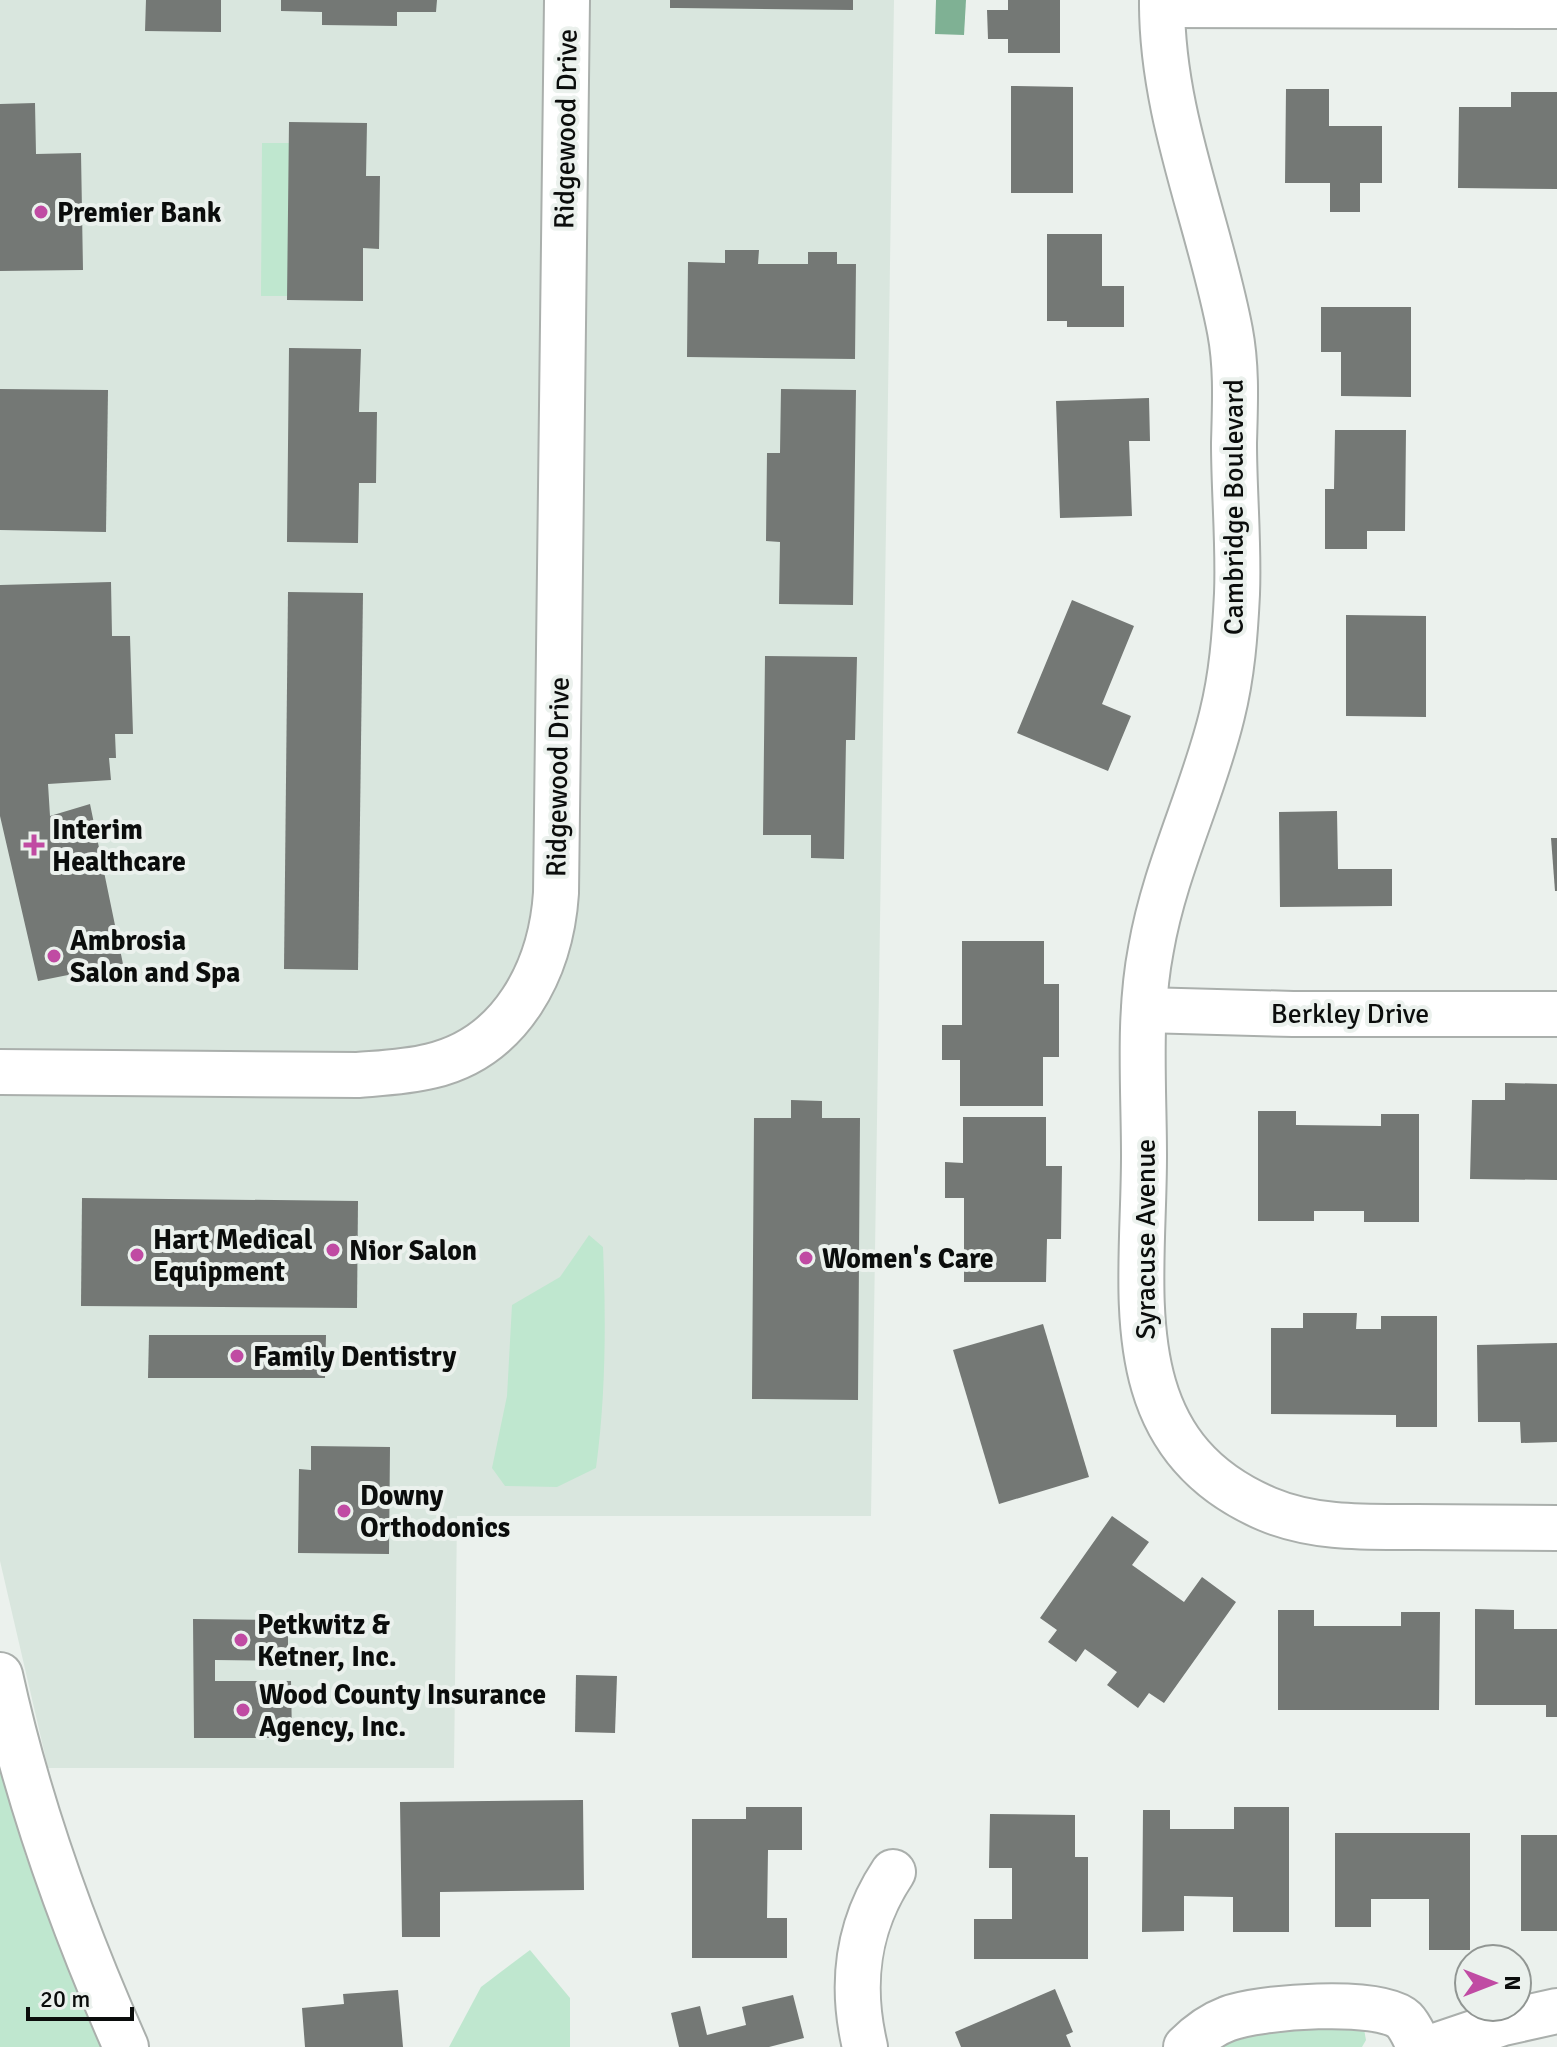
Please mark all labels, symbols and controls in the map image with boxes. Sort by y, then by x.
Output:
street label: Ridgewood Drive [547,29,585,229]
place label: Premier Bank [57,196,222,230]
marker: Premier Bank [32,203,50,221]
street label: Cambridge Boulevard [1217,379,1251,635]
street label: Ridgewood Drive [539,677,577,877]
place label: Interim Healthcare [52,813,186,879]
marker: Interim Healthcare [23,834,45,856]
place label: Ambrosia Salon and Spa [70,924,240,990]
marker: Ambrosia Salon and Spa [45,947,63,965]
street label: Berkley Drive [1271,997,1429,1031]
street label: Syracuse Avenue [1129,1139,1163,1339]
place label: Hart Medical Equipment [153,1223,313,1289]
place label: Nior Salon [349,1234,477,1268]
marker: Nior Salon [324,1241,342,1259]
place label: Women's Care [822,1242,994,1276]
marker: Hart Medical Equipment [128,1246,146,1264]
marker: Women's Care [797,1249,815,1267]
place label: Family Dentistry [253,1340,456,1374]
marker: Family Dentistry [228,1347,246,1365]
place label: Downy Orthodonics [360,1479,510,1545]
marker: Downy Orthodonics [335,1502,353,1520]
place label: Petkwitz & Ketner, Inc. [257,1608,397,1674]
marker: Petkwitz & Ketner, Inc. [232,1631,250,1649]
place label: Wood County Insurance Agency, Inc. [259,1678,546,1744]
marker: Wood County Insurance Agency, Inc. [234,1701,252,1719]
north arrow [1453,1943,1533,2023]
scale bar [28,1971,132,2021]
text: N [1499,1975,1526,1991]
text: 20 m [40,1984,90,2014]

